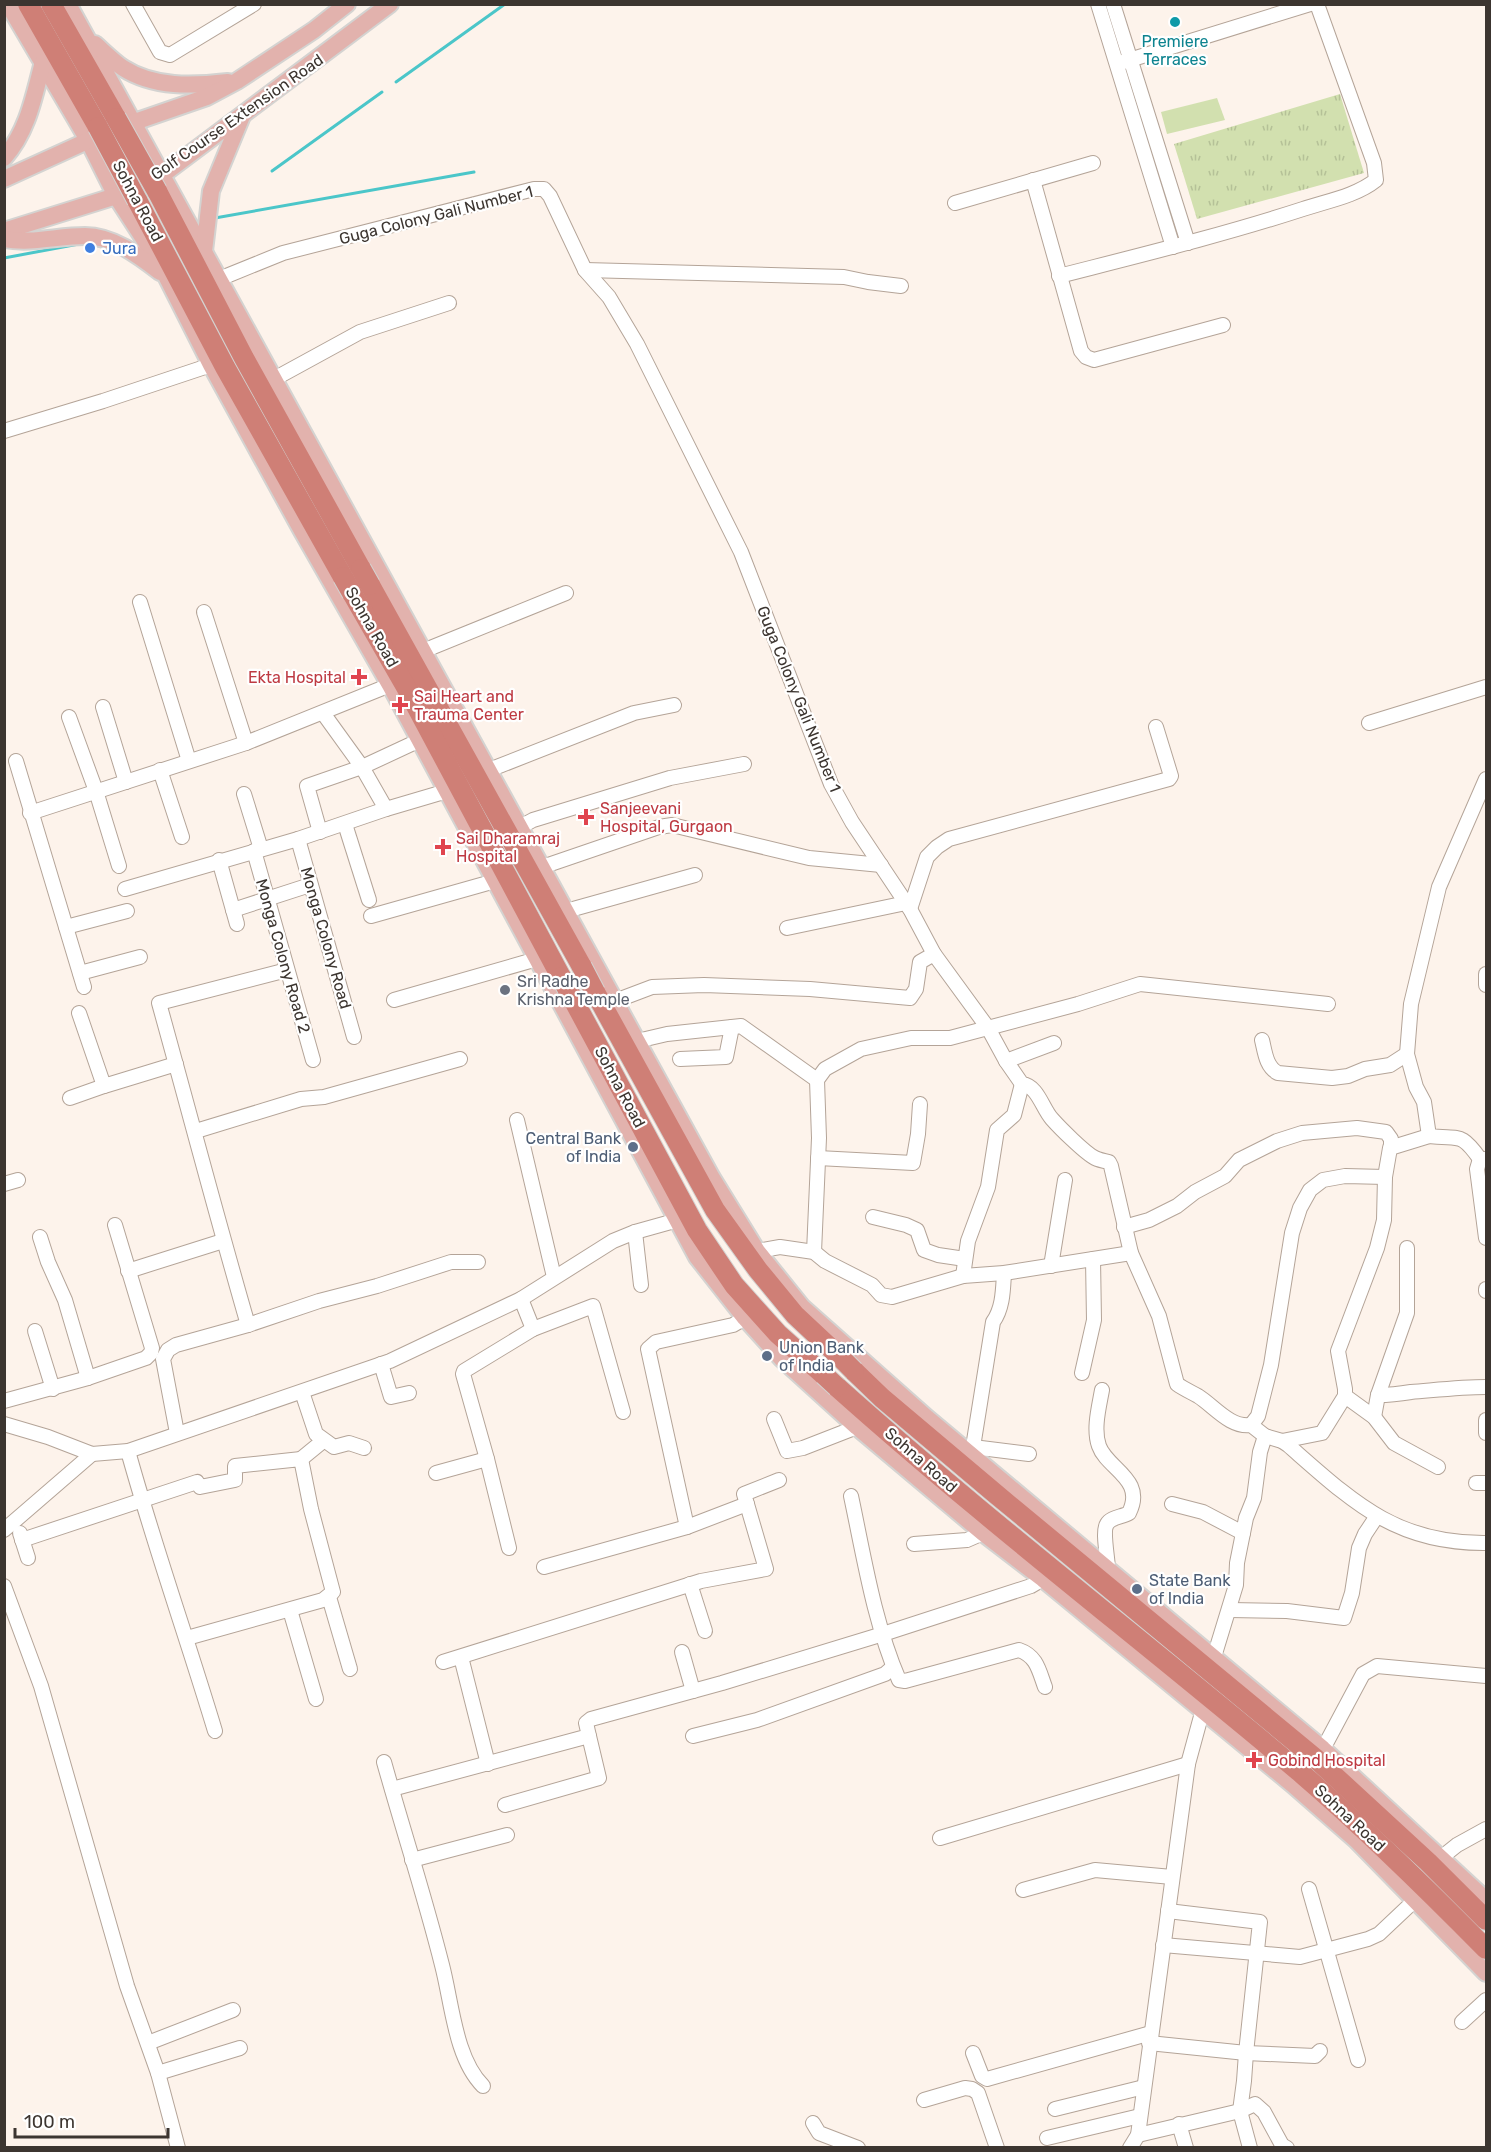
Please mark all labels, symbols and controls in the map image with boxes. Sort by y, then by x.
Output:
marker: Premiere Terraces [1168,15,1182,29]
place label: Premiere Terraces [1141,32,1209,69]
street label: Golf Course Extension Road [147,50,327,184]
street label: Sohna Road [109,157,167,245]
street label: Guga Colony Gali Number 1 [337,182,535,248]
place label: Jura [102,239,137,258]
marker: Jura [83,241,97,255]
street label: Sohna Road [341,584,403,670]
street label: Guga Colony Gali Number 1 [753,603,845,795]
place label: Ekta Hospital [248,668,346,687]
marker: Ekta Hospital [350,668,368,686]
place label: Sai Heart and Trauma Center [414,687,524,724]
marker: Sai Heart and Trauma Center [391,696,409,714]
place label: Sanjeevani Hospital, Gurgaon [600,799,733,836]
marker: Sanjeevani Hospital, Gurgaon [577,808,595,826]
place label: Sai Dharamraj Hospital [456,829,560,866]
marker: Sai Dharamraj Hospital [434,838,452,856]
street label: Monga Colony Road [297,865,355,1011]
street label: Monga Colony Road 2 [252,877,314,1035]
place label: Sri Radhe Krishna Temple [517,972,630,1009]
marker: Sri Radhe Krishna Temple [498,983,512,997]
street label: Sohna Road [591,1043,649,1131]
place label: Central Bank of India [525,1129,622,1166]
marker: Central Bank of India [626,1140,640,1154]
place label: Union Bank of India [779,1338,865,1375]
marker: Union Bank of India [760,1349,774,1363]
street label: Sohna Road [881,1424,961,1496]
place label: State Bank of India [1149,1571,1231,1608]
marker: State Bank of India [1130,1582,1144,1596]
marker: Gobind Hospital [1245,1751,1263,1769]
place label: Gobind Hospital [1268,1751,1386,1770]
street label: Sohna Road [1311,1781,1389,1855]
scale bar [15,2101,168,2139]
text: 100 m [24,2111,75,2133]

